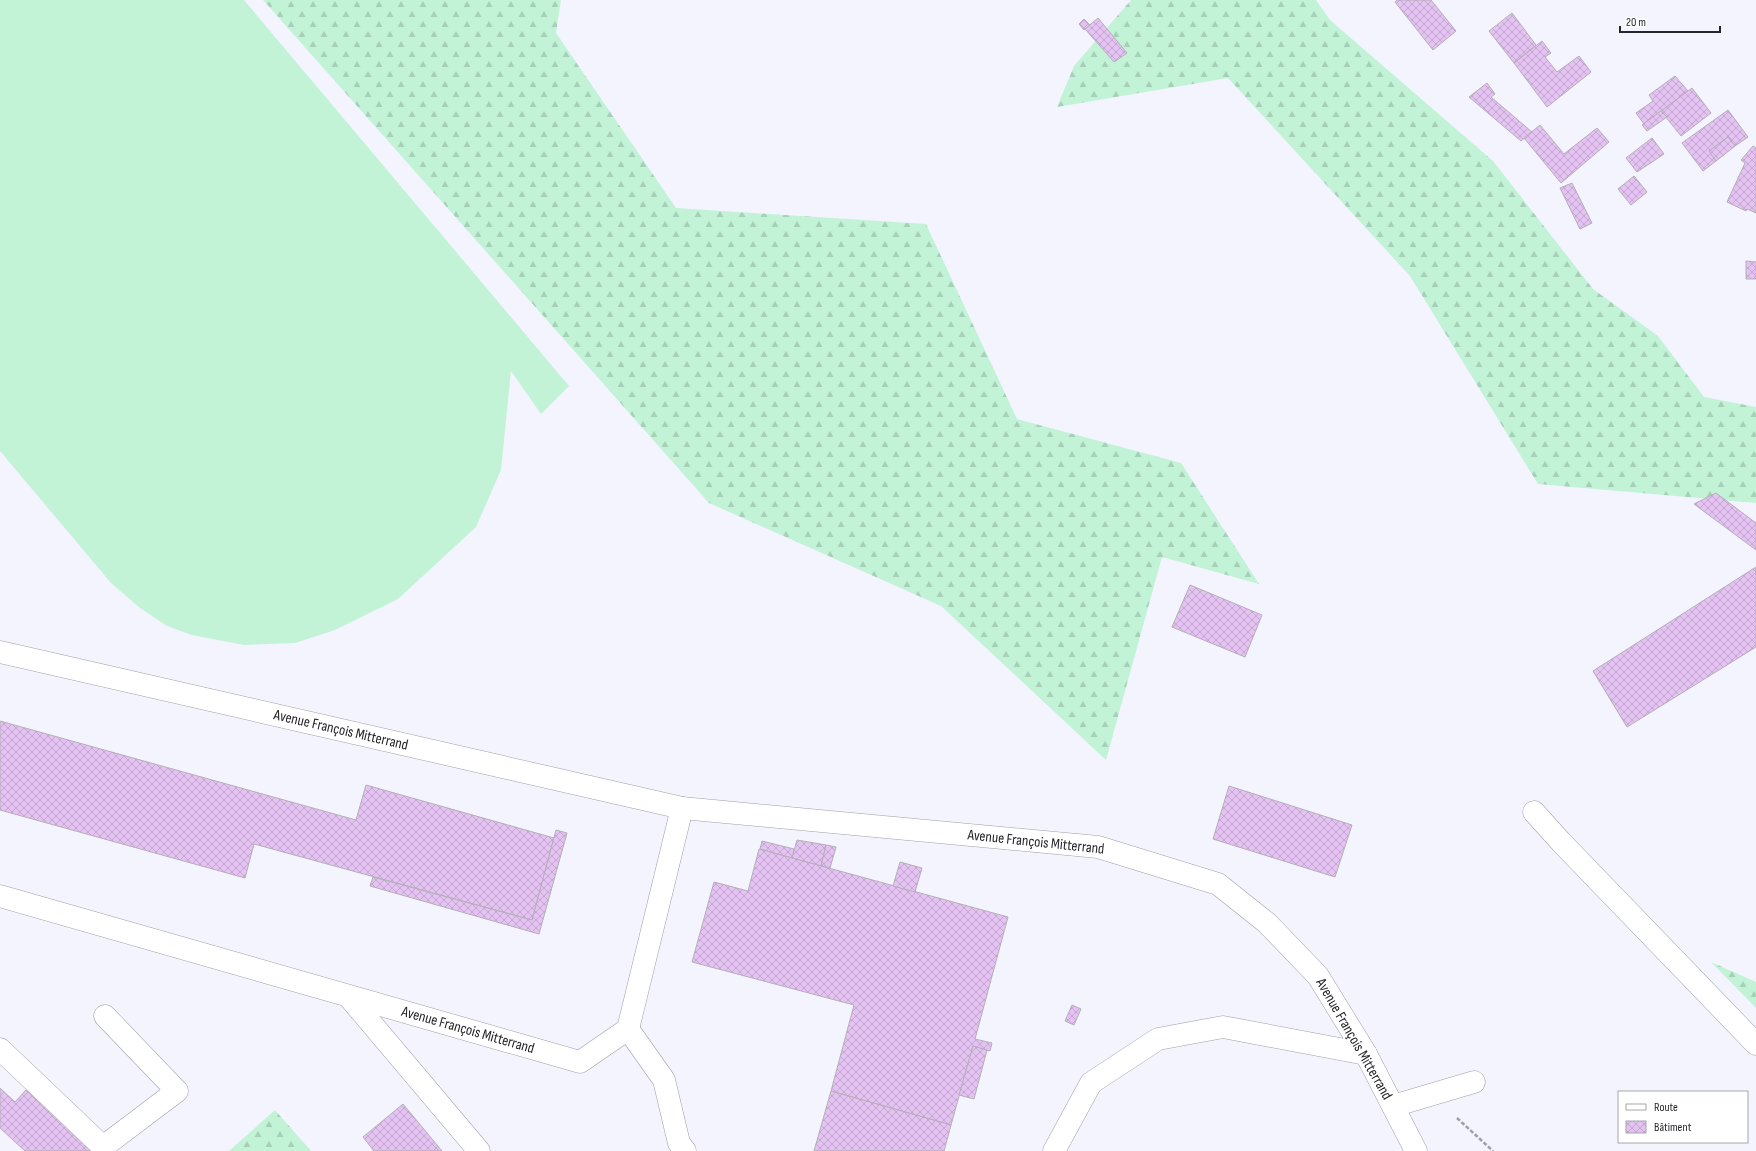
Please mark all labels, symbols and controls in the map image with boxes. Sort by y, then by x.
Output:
scale bar [1620,8,1720,34]
text: 20 m [1626,15,1646,30]
street label: Avenue François Mitterrand [271,705,410,755]
street label: Avenue François Mitterrand [966,825,1105,859]
street label: Avenue François Mitterrand [1311,974,1397,1103]
street label: Avenue François Mitterrand [398,1002,537,1058]
legend [1618,1091,1748,1143]
text: Route [1654,1100,1678,1115]
text: Bâtiment [1654,1120,1692,1135]

